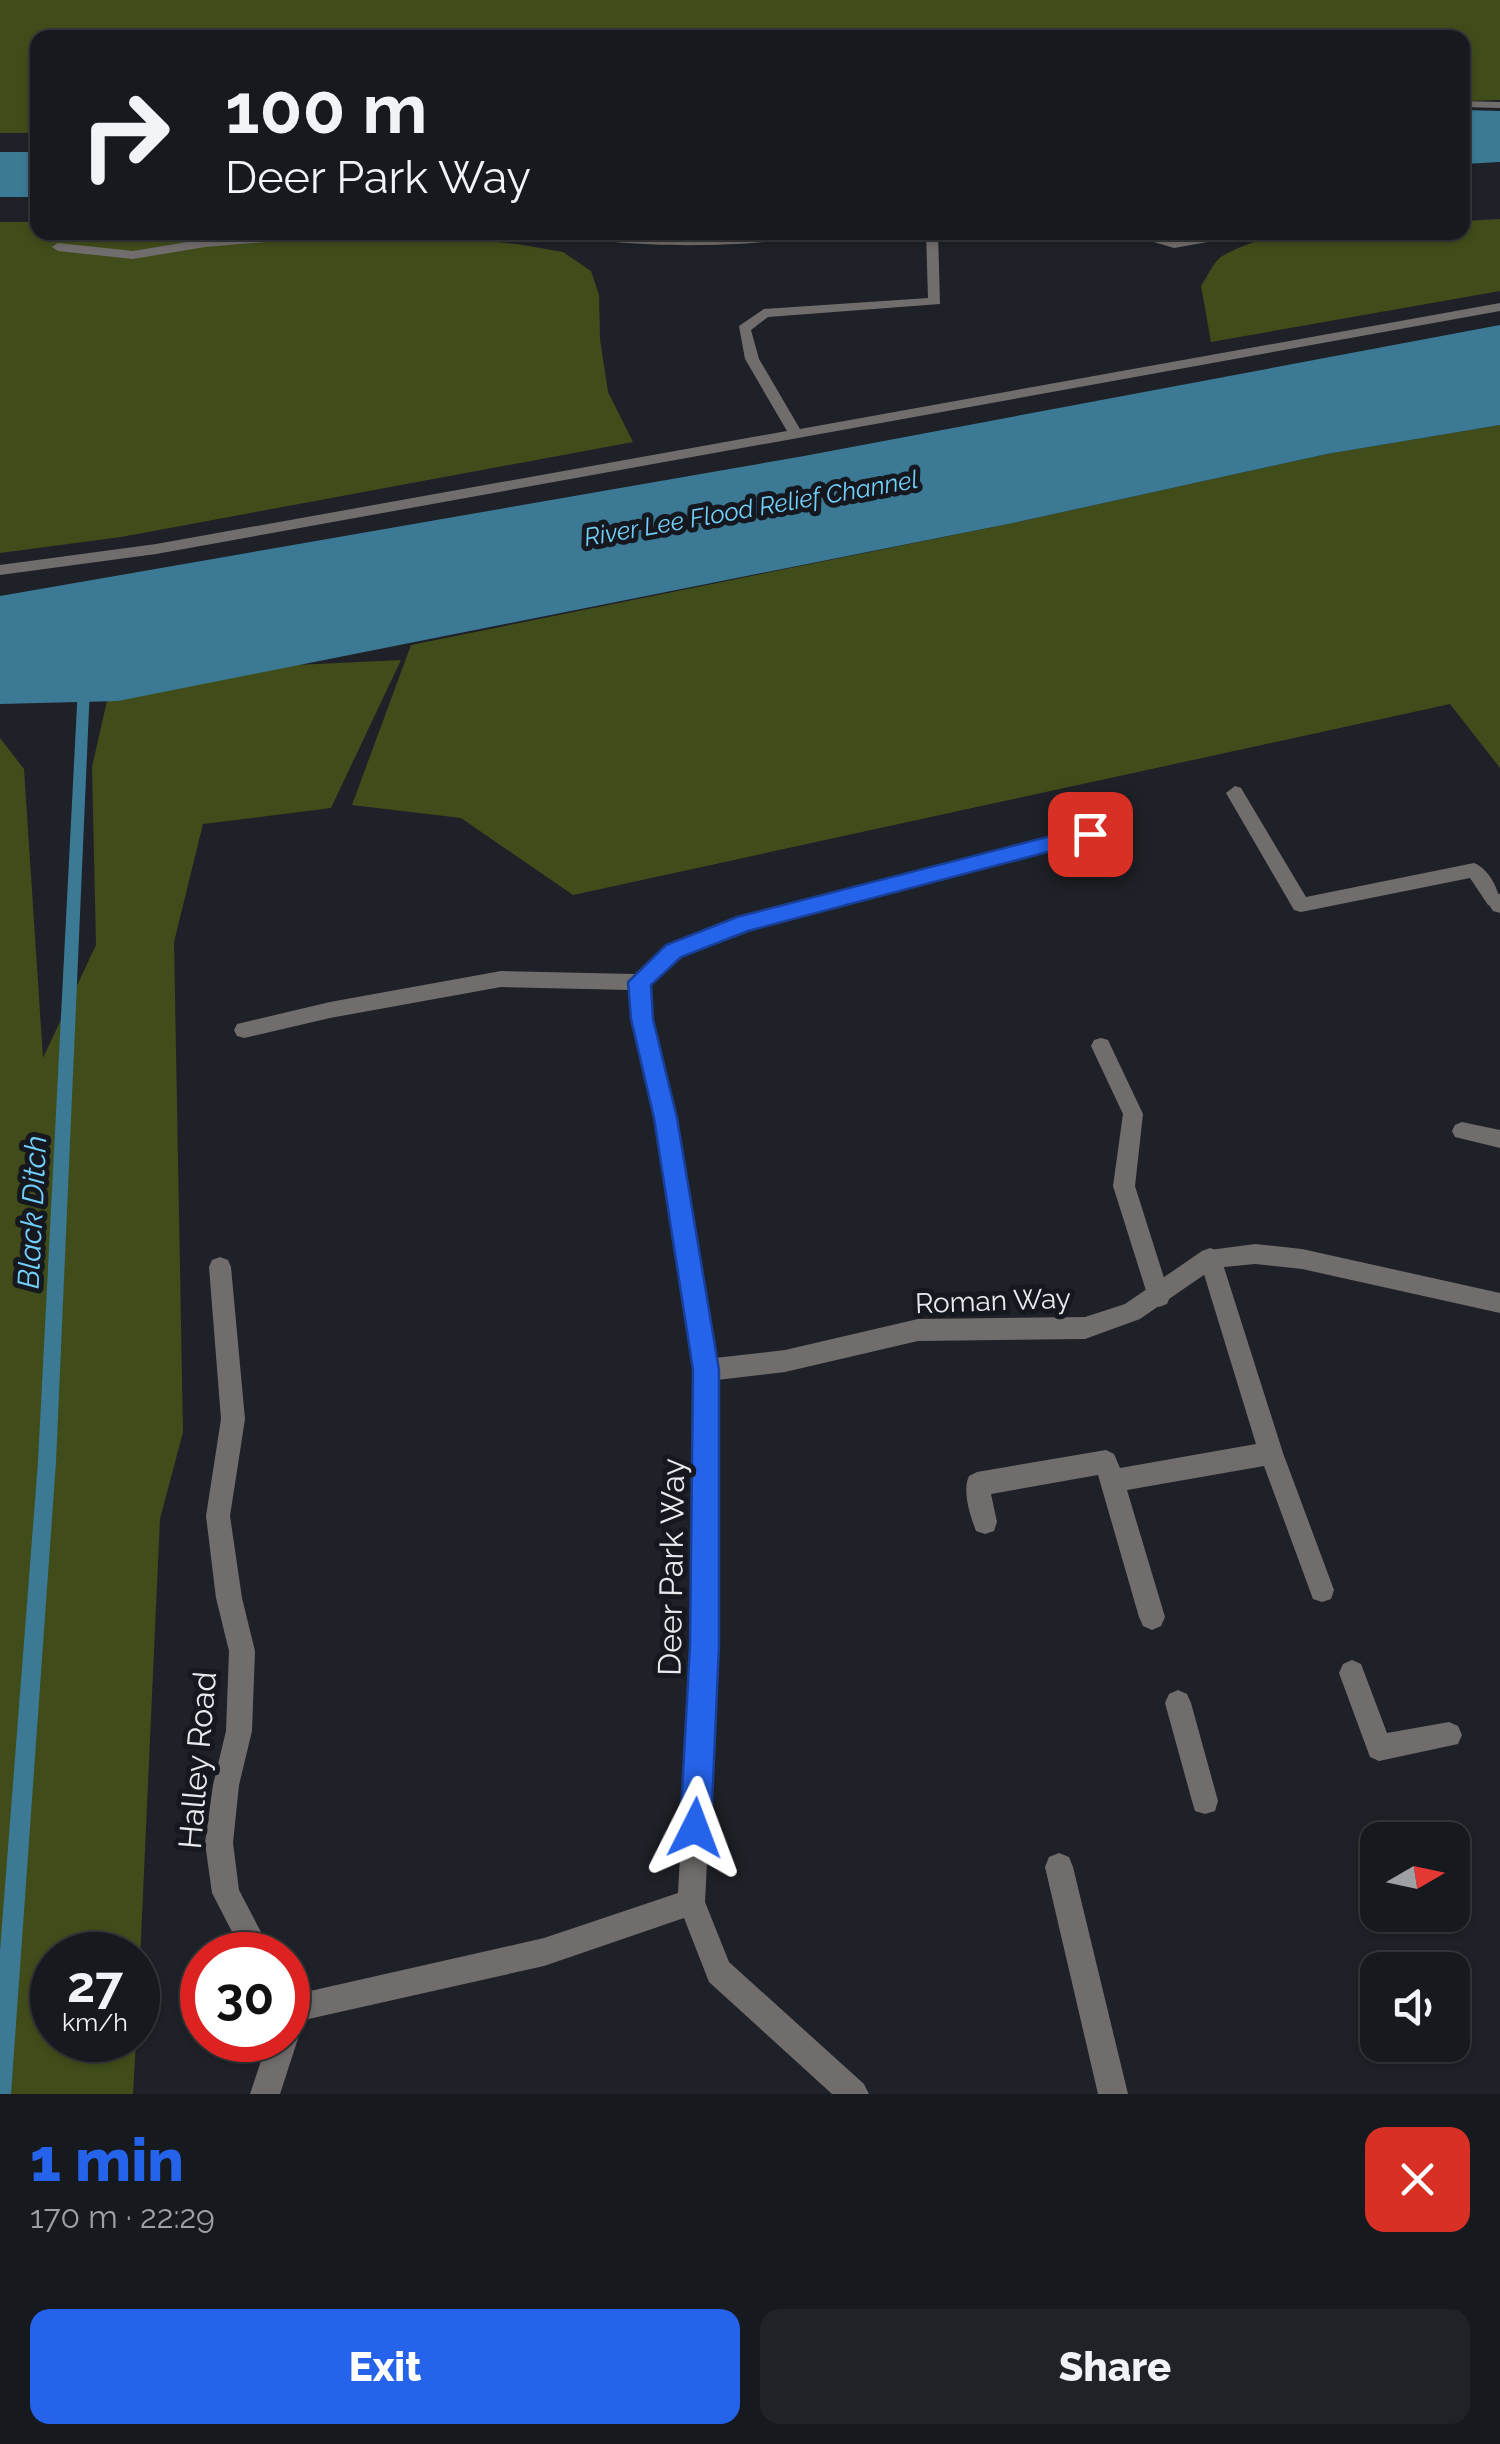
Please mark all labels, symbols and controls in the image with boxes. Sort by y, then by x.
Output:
text: 100 m [225,67,428,149]
icon: right [60,70,190,200]
text: Deer Park Way [225,151,531,204]
water label: River Lee Flood Relief Channel [582,464,920,552]
pin [1048,792,1133,877]
icon: arrive [1063,807,1118,862]
water label: Black Ditch [11,1135,53,1289]
street label: Roman Way [915,1282,1071,1320]
street label: Deer Park Way [651,1458,691,1676]
street label: Halley Road [171,1670,223,1850]
position arrow [643,1776,747,1880]
north arrow [1360,1822,1470,1932]
map controls [1360,1822,1470,2062]
speed limit sign: 30 [180,1932,310,2062]
button: sound [1360,1952,1470,2062]
text: 27 [67,1955,123,2014]
text: km/h [62,2007,128,2037]
text: 1 min [30,2125,184,2195]
button: close [1365,2127,1470,2232]
text: 170 m · 22:29 [30,2198,215,2235]
button: Exit [30,2309,740,2424]
button: Share [760,2309,1470,2424]

